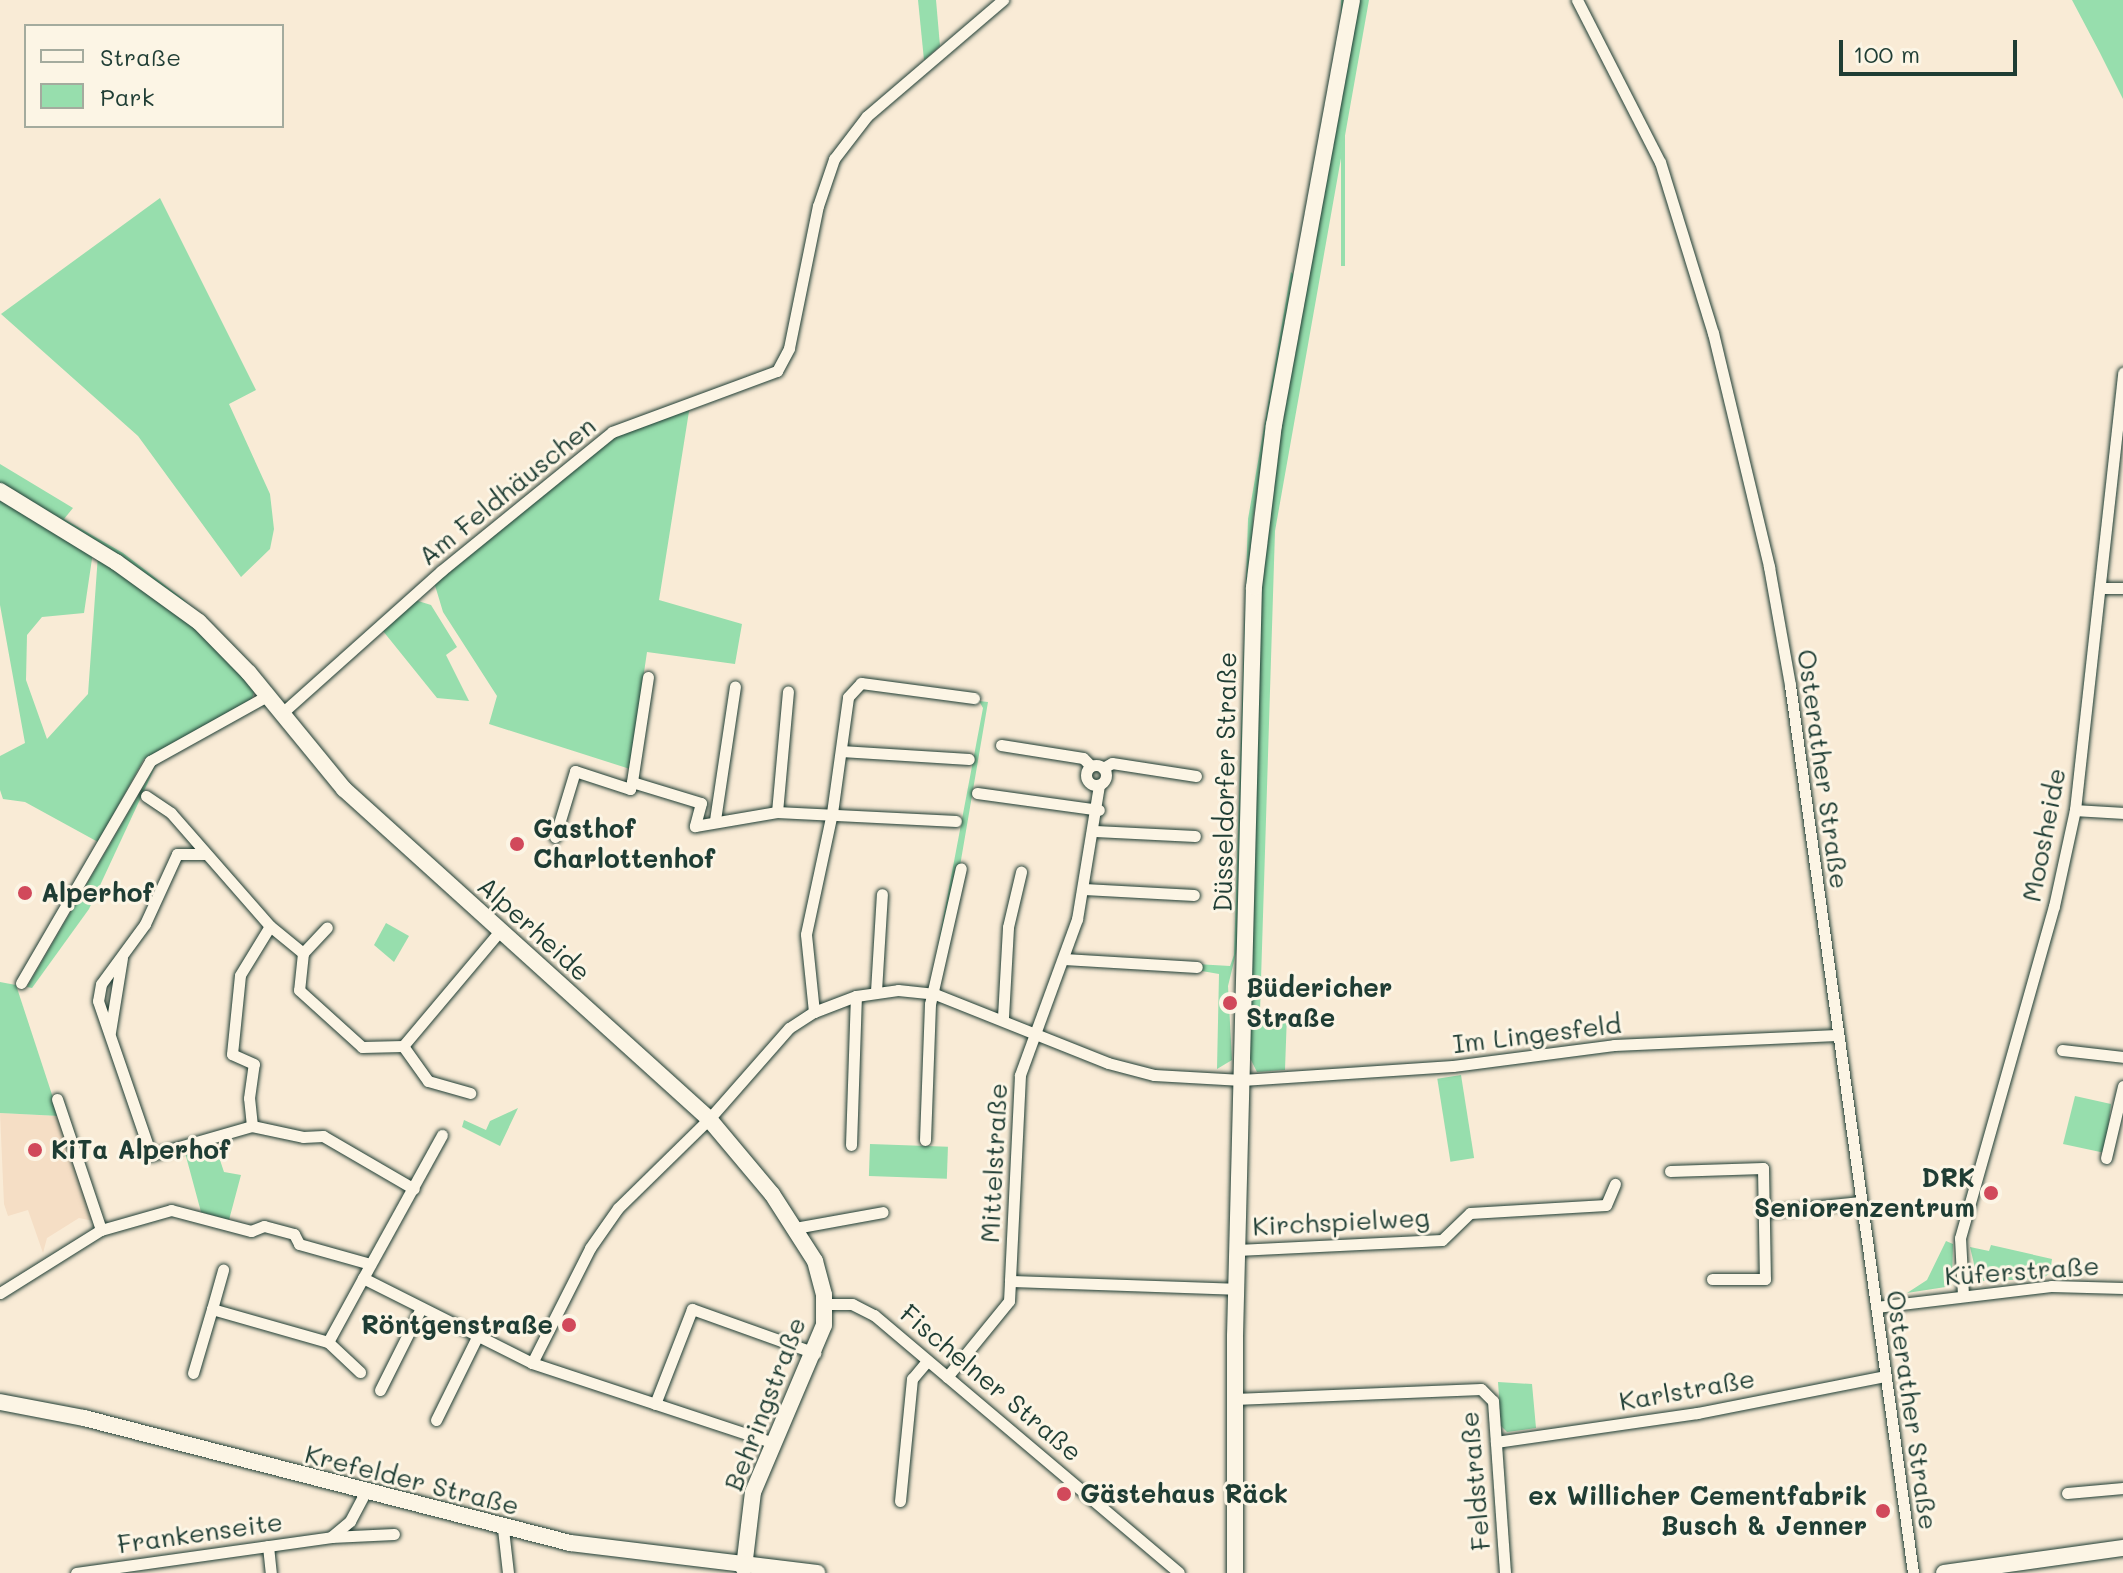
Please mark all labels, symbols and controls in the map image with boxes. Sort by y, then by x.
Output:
legend [24,24,284,128]
scale bar [1843,24,2021,74]
text: 100 m [1853,38,1920,69]
text: Straße [100,41,181,72]
text: Park [100,81,154,112]
street label: Am Feldhäuschen [412,410,602,572]
street label: Osterather Straße [1791,647,1855,891]
street label: Düsseldorfer Straße [1207,652,1243,912]
street label: Moosheide [2016,766,2072,904]
place label: Gasthof Charlottenhof [533,813,715,874]
marker: Gasthof Charlottenhof [508,835,526,853]
street label: Alperheide [471,870,597,988]
place label: Alperhof [41,877,154,909]
marker: Alperhof [16,884,34,902]
place label: Büdericher Straße [1246,972,1392,1034]
marker: Büdericher Straße [1221,994,1239,1012]
street label: Im Lingesfeld [1451,1008,1623,1060]
street label: Mittelstraße [974,1082,1014,1244]
place label: KiTa Alperhof [51,1134,230,1166]
marker: KiTa Alperhof [26,1141,44,1159]
place label: DRK Seniorenzentrum [1754,1162,1975,1224]
marker: DRK Seniorenzentrum [1982,1184,2000,1202]
street label: Kirchspielweg [1252,1202,1430,1242]
street label: Küferstraße [1944,1250,2100,1292]
street label: Osterather Straße [1880,1288,1944,1532]
street label: Fischelner Straße [894,1298,1088,1468]
place label: Röntgenstraße [361,1309,553,1341]
street label: Behringstraße [718,1313,812,1495]
marker: Röntgenstraße [560,1316,578,1334]
street label: Karlstraße [1617,1363,1757,1417]
street label: Feldstraße [1453,1410,1497,1552]
street label: Krefelder Straße [302,1438,522,1522]
place label: Gästehaus Räck [1080,1478,1288,1510]
place label: ex Willicher Cementfabrik Busch & Jenner [1528,1480,1867,1542]
marker: Gästehaus Räck [1055,1485,1073,1503]
marker: ex Willicher Cementfabrik Busch & Jenner [1874,1502,1892,1520]
street label: Frankenseite [115,1506,285,1560]

